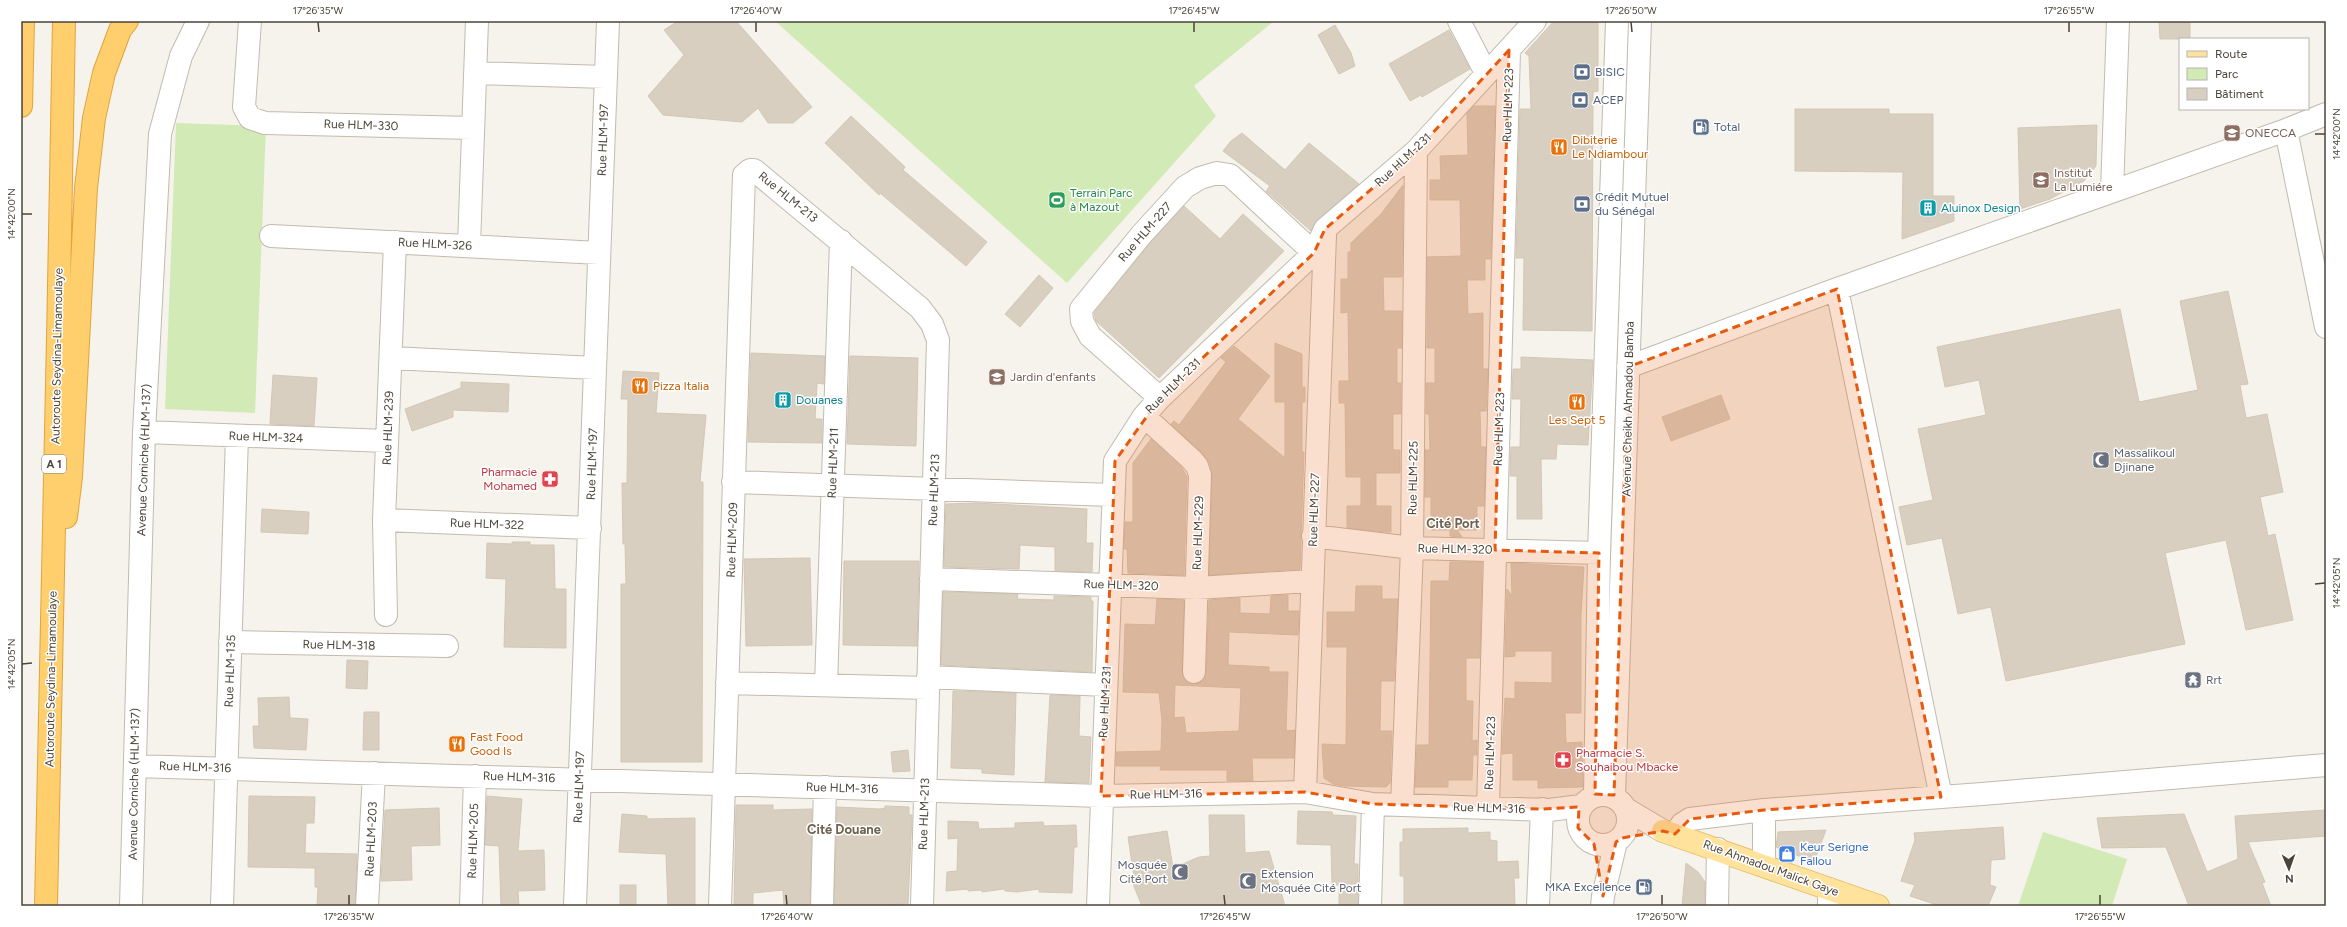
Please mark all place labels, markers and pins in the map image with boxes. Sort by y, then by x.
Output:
bank icon: BISIC [1572,62,1592,82]
place label: BISIC [1595,65,1625,79]
bank icon: ACEP [1570,90,1590,110]
place label: ACEP [1593,93,1624,107]
fuel station icon: Total [1691,117,1711,137]
place label: Total [1714,120,1740,134]
school or university icon: ONECCA [2222,123,2242,143]
place label: ONECCA [2245,126,2296,140]
place label: Dibiterie Le Ndiambour [1572,133,1648,161]
restaurant icon: Dibiterie Le Ndiambour [1549,137,1569,157]
place label: Institut La Lumiére [2054,166,2113,194]
school or university icon: Institut La Lumiére [2031,170,2051,190]
place label: Terrain Parc à Mazout [1070,186,1133,214]
sports icon: Terrain Parc à Mazout [1047,190,1067,210]
place label: Crédit Mutuel du Sénégal [1595,190,1669,218]
bank icon: Crédit Mutuel du Sénégal [1572,194,1592,214]
building icon: Aluinox Design [1918,198,1938,218]
place label: Aluinox Design [1941,201,2021,215]
school or university icon: Jardin d'enfants [987,367,1007,387]
place label: Jardin d'enfants [1010,370,1096,384]
restaurant icon: Pizza Italia [630,376,650,396]
place label: Pizza Italia [653,379,709,393]
building icon: Douanes [773,390,793,410]
restaurant icon: Les Sept 5 [1567,392,1587,412]
place label: Douanes [796,393,843,407]
place label: Les Sept 5 [1549,413,1605,427]
place label: Massalikoul Djinane [2114,446,2175,474]
mosque icon: Massalikoul Djinane [2091,450,2111,470]
place label: Pharmacie Mohamed [481,465,537,493]
pharmacy icon: Pharmacie Mohamed [540,469,560,489]
temple icon: Rrt [2183,670,2203,690]
place label: Rrt [2206,673,2223,687]
place label: Fast Food Good Is [470,730,523,758]
restaurant icon: Fast Food Good Is [447,734,467,754]
place label: Pharmacie S. Souhaibou Mbacke [1576,746,1679,774]
pharmacy icon: Pharmacie S. Souhaibou Mbacke [1553,750,1573,770]
place label: Keur Serigne Fallou [1800,840,1869,868]
shop icon: Keur Serigne Fallou [1777,844,1797,864]
place label: Mosquée Cité Port [1118,858,1167,886]
mosque icon: Mosquée Cité Port [1170,862,1190,882]
place label: Extension Mosquée Cité Port [1261,867,1362,895]
mosque icon: Extension Mosquée Cité Port [1238,871,1258,891]
fuel station icon: MKA Excellence [1634,877,1654,897]
place label: MKA Excellence [1545,880,1631,894]

